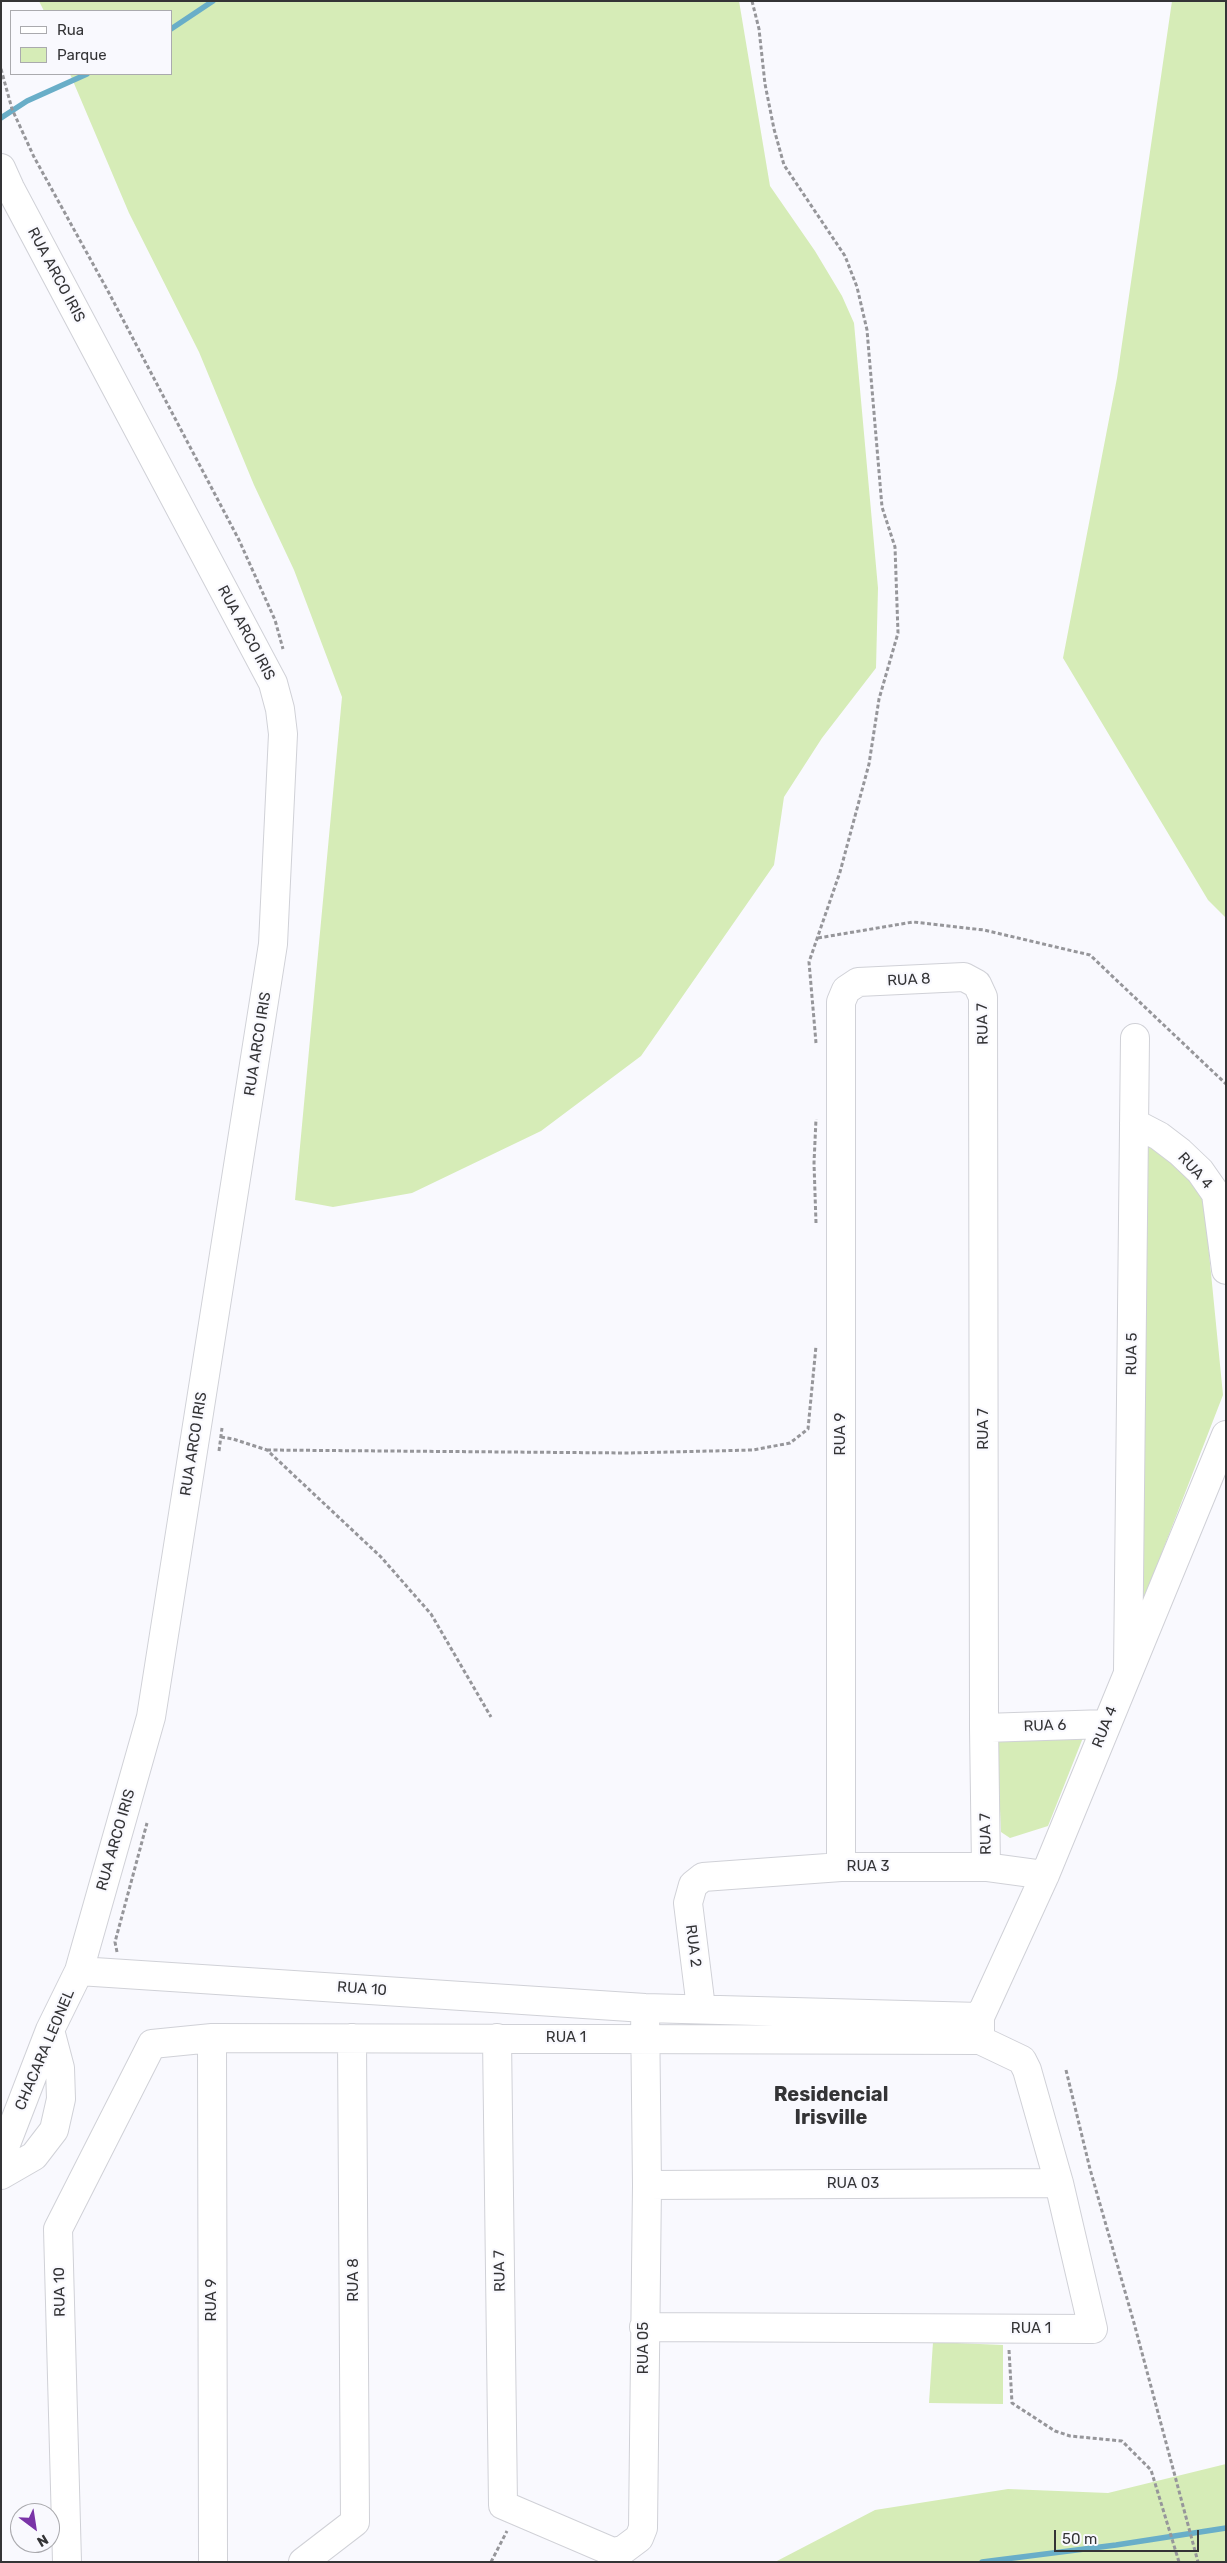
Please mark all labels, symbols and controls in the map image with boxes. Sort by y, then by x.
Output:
legend [10,10,172,75]
text: Rua [57,21,84,39]
text: Parque [57,46,107,64]
street label: RUA ARCO IRIS [23,224,89,326]
street label: RUA ARCO IRIS [213,582,279,684]
street label: RUA 8 [887,970,931,990]
street label: RUA ARCO IRIS [241,991,275,1097]
street label: RUA 7 [974,1003,992,1045]
street label: RUA 4 [1174,1149,1216,1193]
street label: RUA 5 [1123,1332,1141,1376]
street label: RUA ARCO IRIS [177,1391,211,1497]
street label: RUA 7 [975,1408,993,1450]
street label: RUA 9 [832,1413,850,1455]
street label: RUA 4 [1089,1704,1121,1750]
street label: RUA 6 [1023,1716,1067,1736]
street label: RUA ARCO IRIS [93,1787,139,1893]
street label: RUA 7 [977,1813,995,1855]
street label: RUA 3 [847,1858,889,1876]
street label: RUA 2 [681,1924,705,1968]
street label: RUA 10 [337,1978,387,2000]
street label: CHACARA LEONEL [11,1987,79,2113]
street label: RUA 1 [546,2029,586,2047]
district label: Residencial Irisville [774,2083,888,2130]
street label: RUA 03 [827,2175,879,2193]
street label: RUA 7 [491,2250,509,2292]
street label: RUA 8 [345,2258,363,2302]
street label: RUA 10 [51,2267,69,2317]
street label: RUA 9 [203,2279,221,2321]
street label: RUA 1 [1011,2320,1051,2338]
street label: RUA 05 [635,2322,653,2374]
north arrow [10,2503,60,2553]
scale bar [1057,2520,1202,2552]
text: 50 m [1062,2530,1097,2548]
text: N [34,2531,51,2550]

